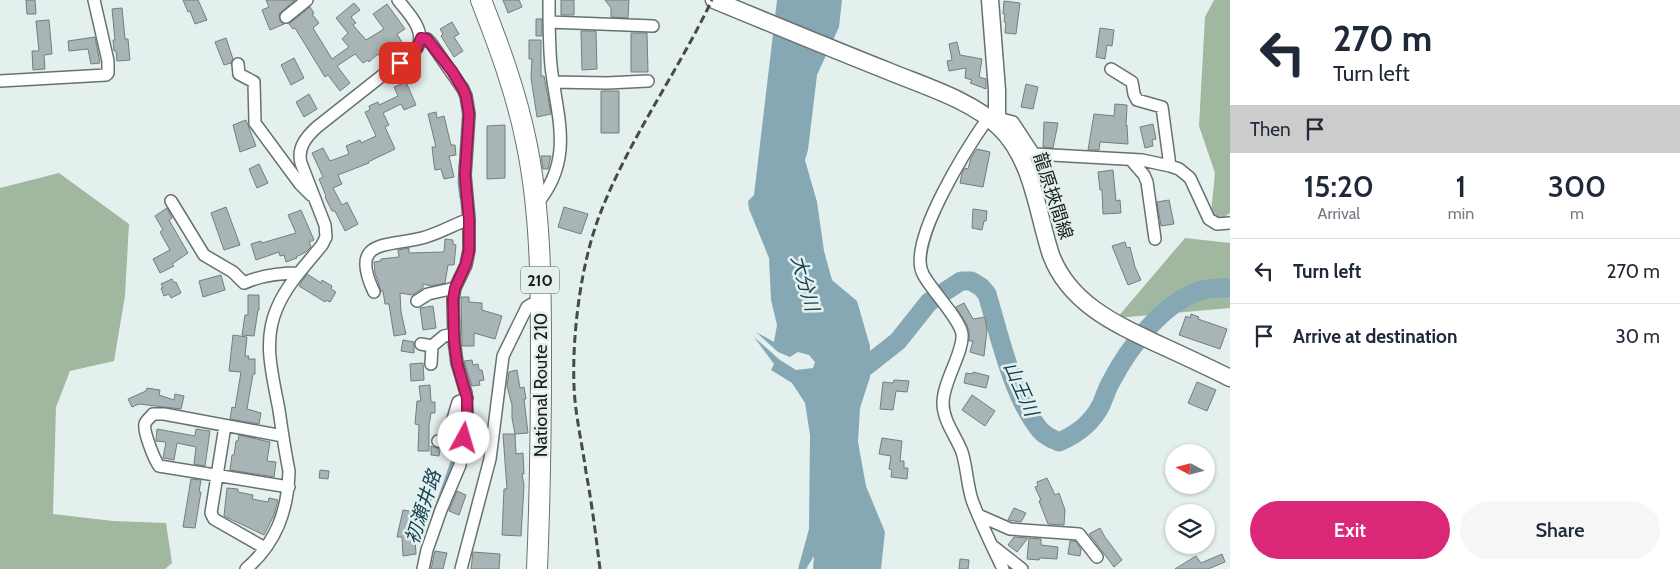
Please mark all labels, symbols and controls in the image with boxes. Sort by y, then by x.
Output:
text: 270 m [1333,17,1432,60]
icon: left [1250,20,1315,85]
pin [379,42,421,84]
icon: arrive [386,49,414,77]
text: Turn left [1333,60,1410,87]
icon: arrive [1301,115,1329,143]
text: Then [1250,118,1291,141]
street label: 龍原挾間線 [1029,150,1077,242]
text: 15:20 [1304,168,1374,205]
text: 1 [1456,168,1466,205]
text: 300 [1548,168,1606,205]
text: Arrival [1318,204,1360,223]
text: min [1448,204,1474,223]
text: m [1570,204,1584,223]
water label: 大分川 [786,252,824,315]
icon: left [1250,257,1278,285]
text: Turn left [1293,260,1361,283]
text: 270 m [1606,260,1660,283]
road number: 210 [521,266,559,294]
street label: National Route 210 [530,313,552,457]
icon: arrive [1250,322,1278,350]
text: Arrive at destination [1293,325,1457,348]
text: 30 m [1616,325,1660,348]
water label: 山王川 [999,358,1044,422]
position arrow [437,411,489,463]
north arrow [1165,444,1215,494]
map controls [1165,444,1215,554]
water label: 初瀬井路 [400,465,446,547]
button: Exit [1250,501,1450,559]
button: Share [1460,501,1660,559]
button: layers [1165,504,1215,554]

